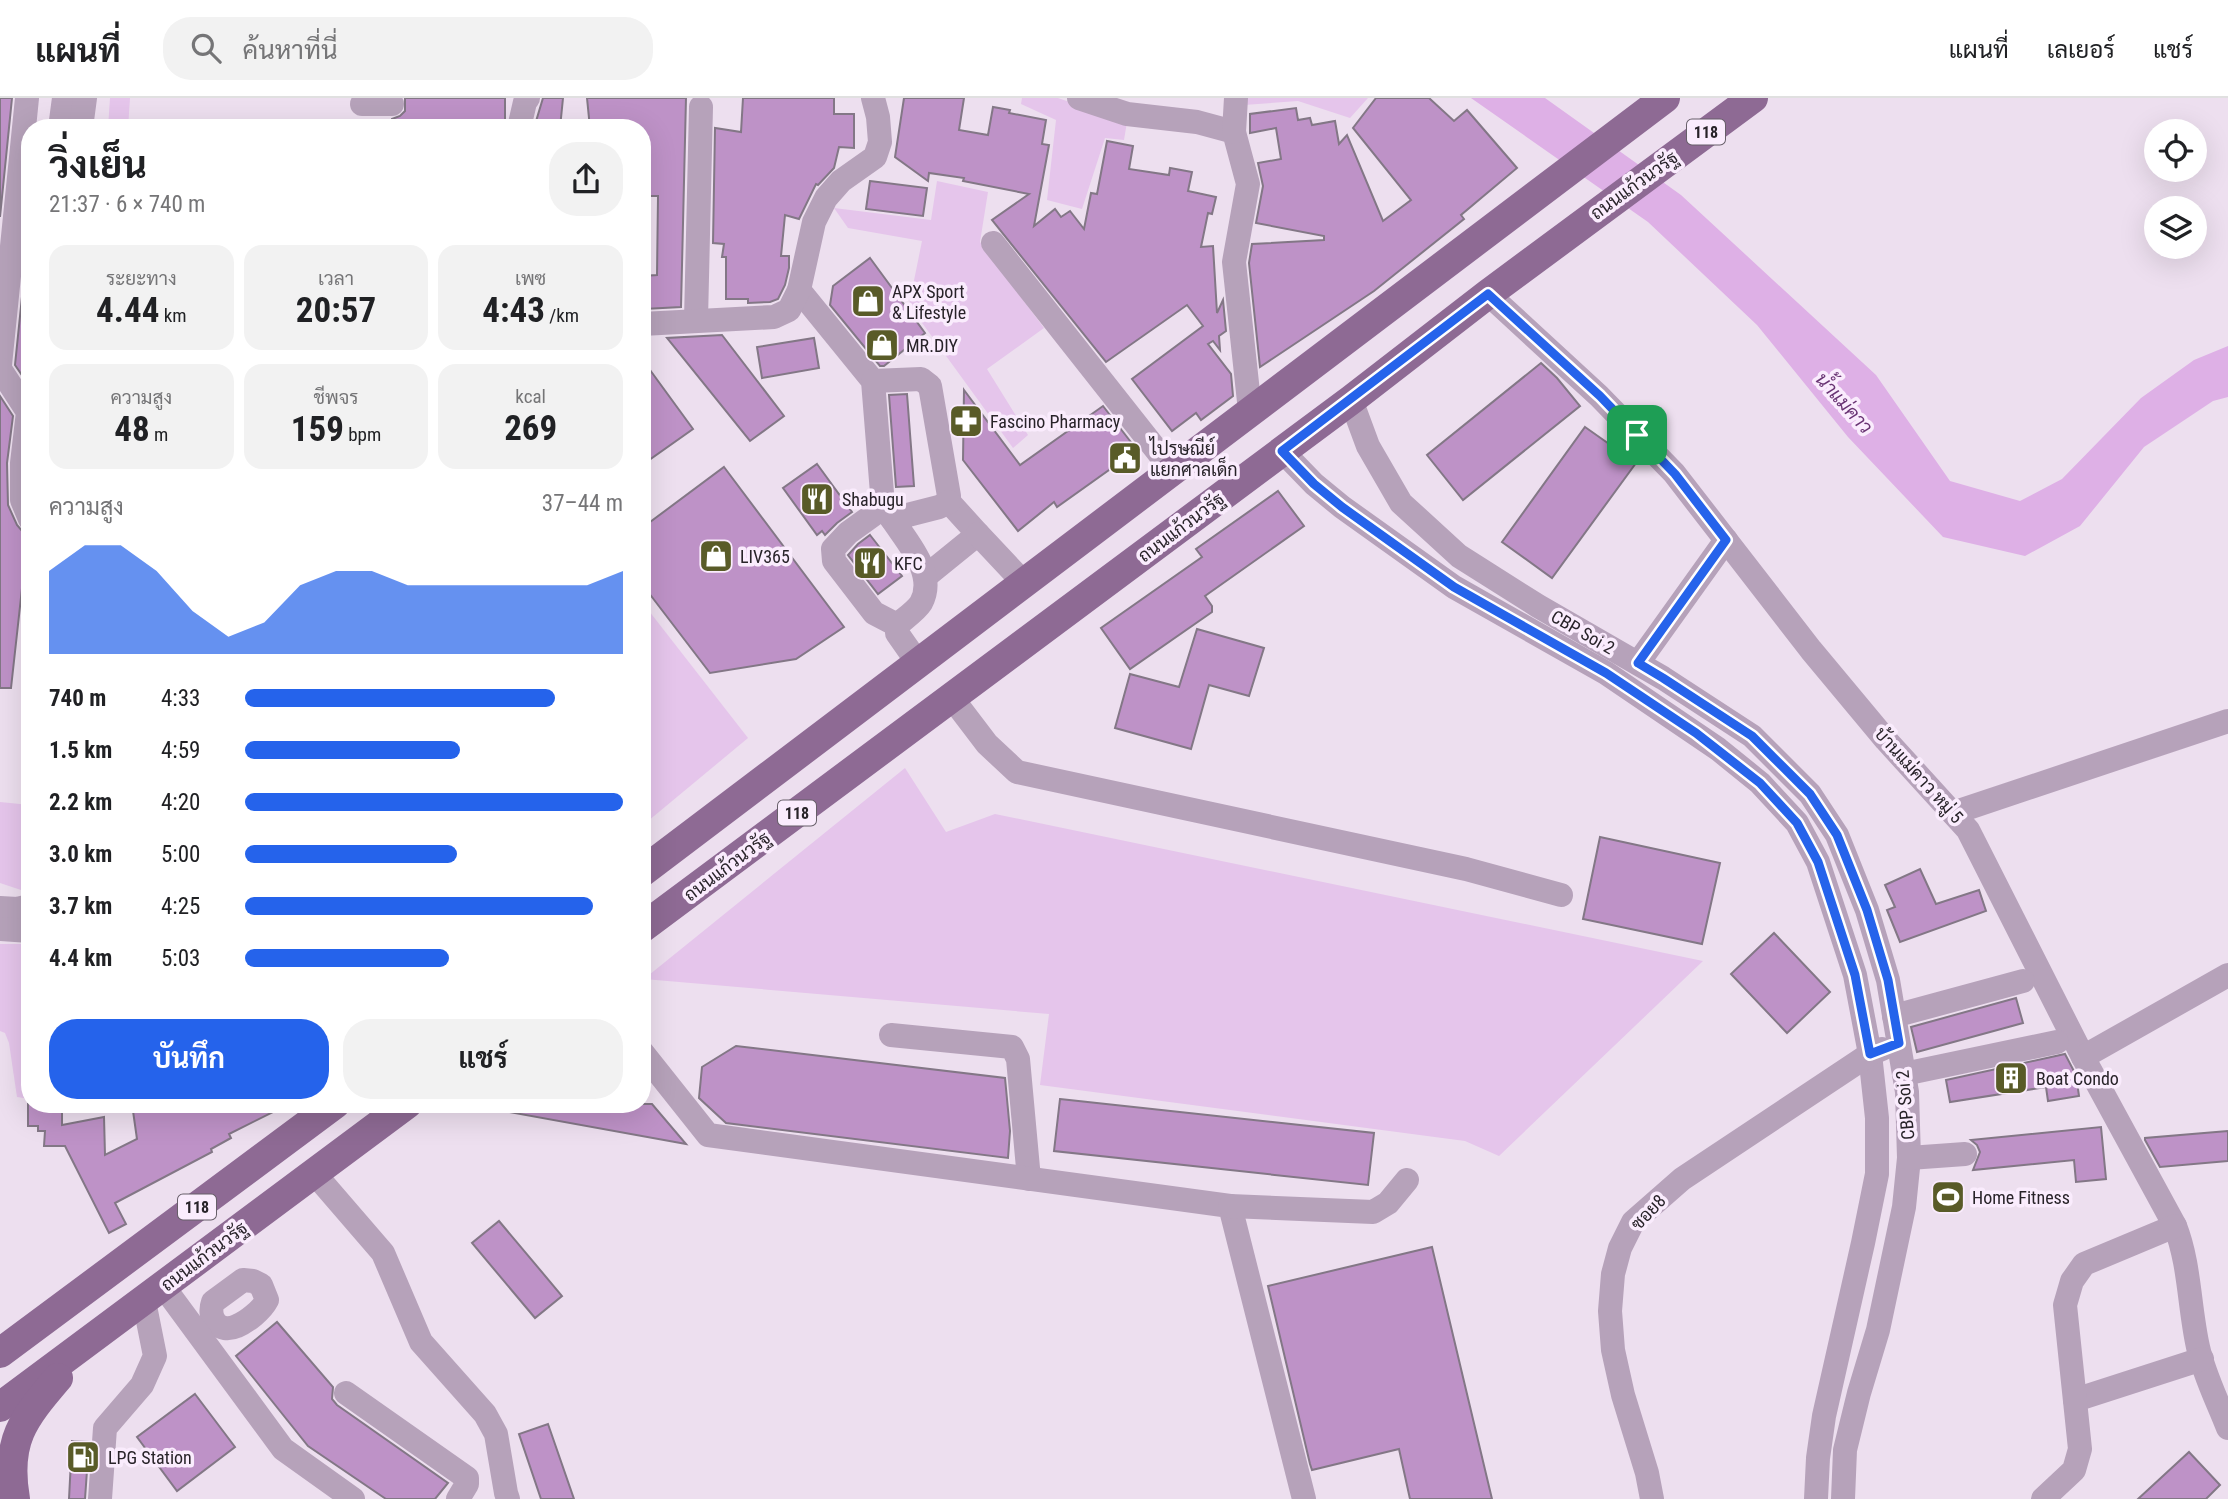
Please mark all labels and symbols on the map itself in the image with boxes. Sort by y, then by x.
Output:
road number: 118 [1687,120,1725,144]
street label: ถนนแก้วนวรัฐ [1586,146,1683,225]
place label: APX Sport & Lifestyle [892,281,966,323]
shop icon: APX Sport & Lifestyle [849,282,887,320]
shop icon: MR.DIY [863,326,901,364]
place label: MR.DIY [906,335,958,356]
water label: น้ำแม่คาว [1811,365,1880,438]
pharmacy icon: Fascino Pharmacy [947,402,985,440]
pin [1607,405,1667,465]
place label: Fascino Pharmacy [990,411,1121,432]
place label: ไปรษณีย์ แยกศาลเด็ก [1148,436,1238,480]
public building icon: ไปรษณีย์ แยกศาลเด็ก [1106,439,1144,477]
restaurant icon: Shabugu [798,480,836,518]
street label: ถนนแก้วนวรัฐ [1133,487,1229,568]
place label: Shabugu [842,489,904,510]
shop icon: LIV365 [697,537,735,575]
restaurant icon: KFC [851,544,889,582]
place label: LIV365 [740,546,790,567]
place label: KFC [894,553,923,574]
street label: CBP Soi 2 [1548,605,1619,659]
street label: บ้านแม่คาว หมู่ 5 [1868,722,1968,829]
road number: 118 [778,800,816,826]
street label: ถนนแก้วนวรัฐ [679,826,775,907]
building icon: Boat Condo [1992,1059,2030,1097]
place label: Boat Condo [2036,1068,2119,1089]
street label: CBP Soi 2 [1891,1069,1918,1141]
sports icon: Home Fitness [1929,1178,1967,1216]
place label: Home Fitness [1972,1187,2070,1208]
street label: ซอย8 [1626,1190,1670,1234]
road number: 118 [178,1194,216,1219]
street label: ถนนแก้วนวรัฐ [156,1216,252,1297]
fuel station icon: LPG Station [64,1438,102,1476]
place label: LPG Station [108,1447,192,1468]

